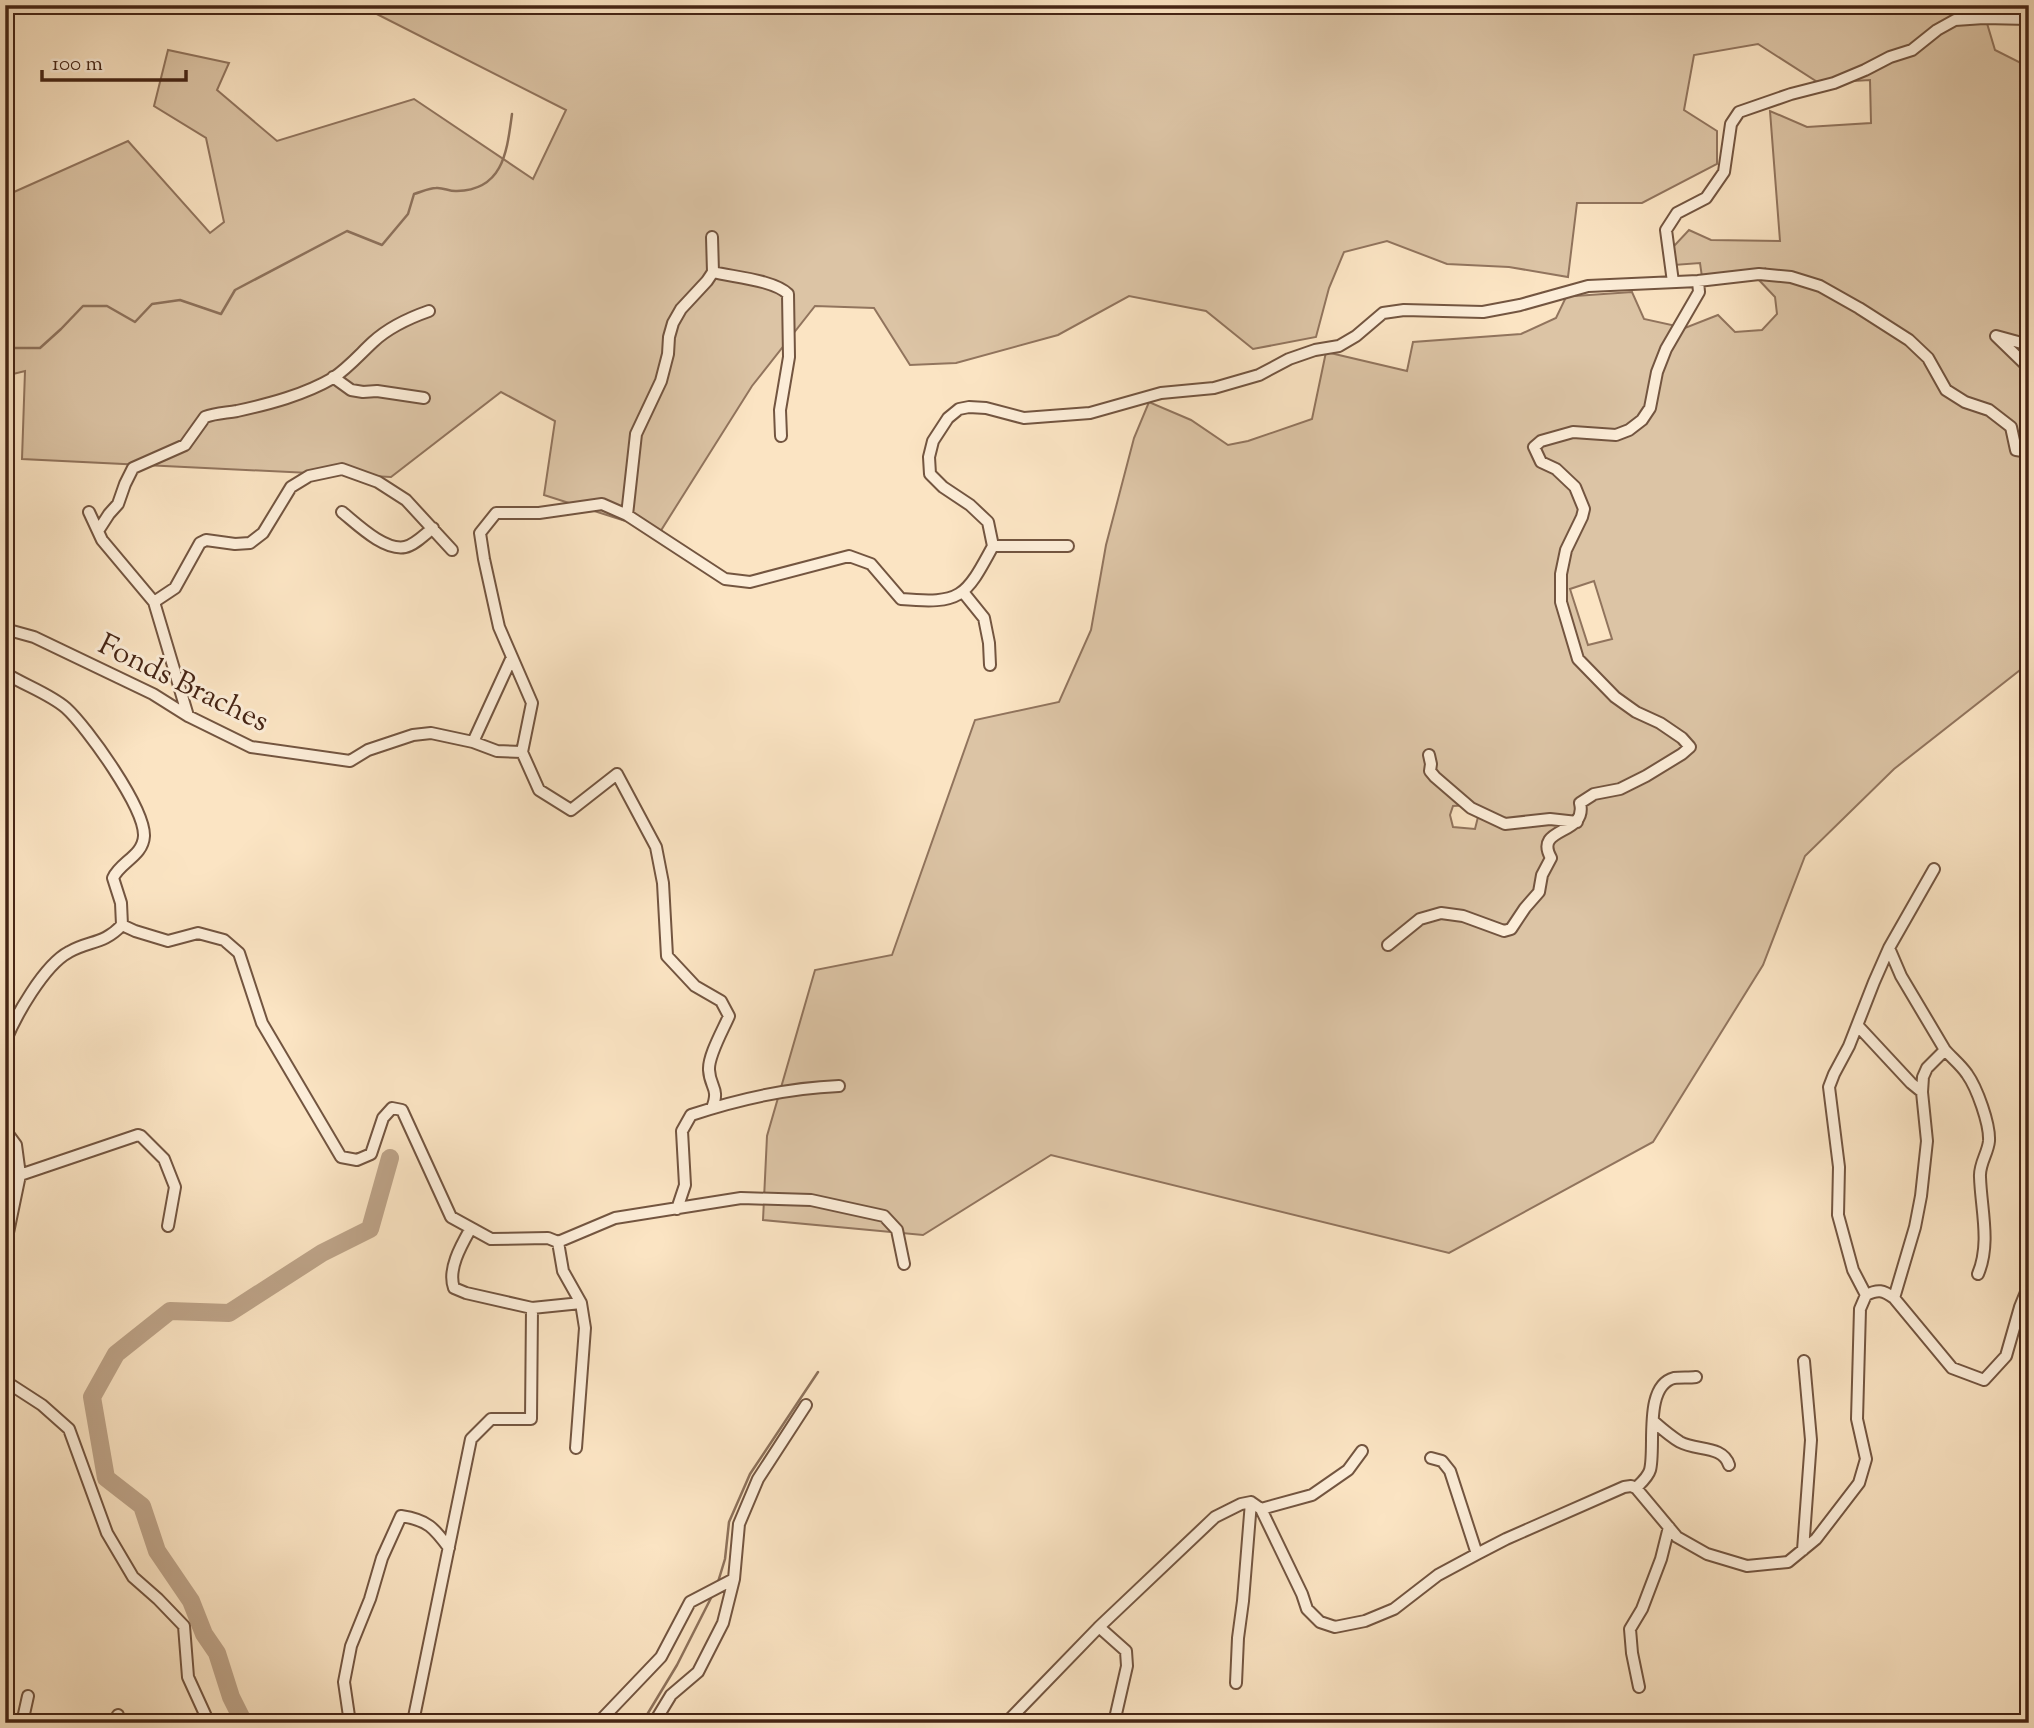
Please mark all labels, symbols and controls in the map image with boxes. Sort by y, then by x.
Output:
scale bar [42,38,186,82]
text: 100 m [52,50,103,80]
street label: Fonds Braches [90,624,276,744]

